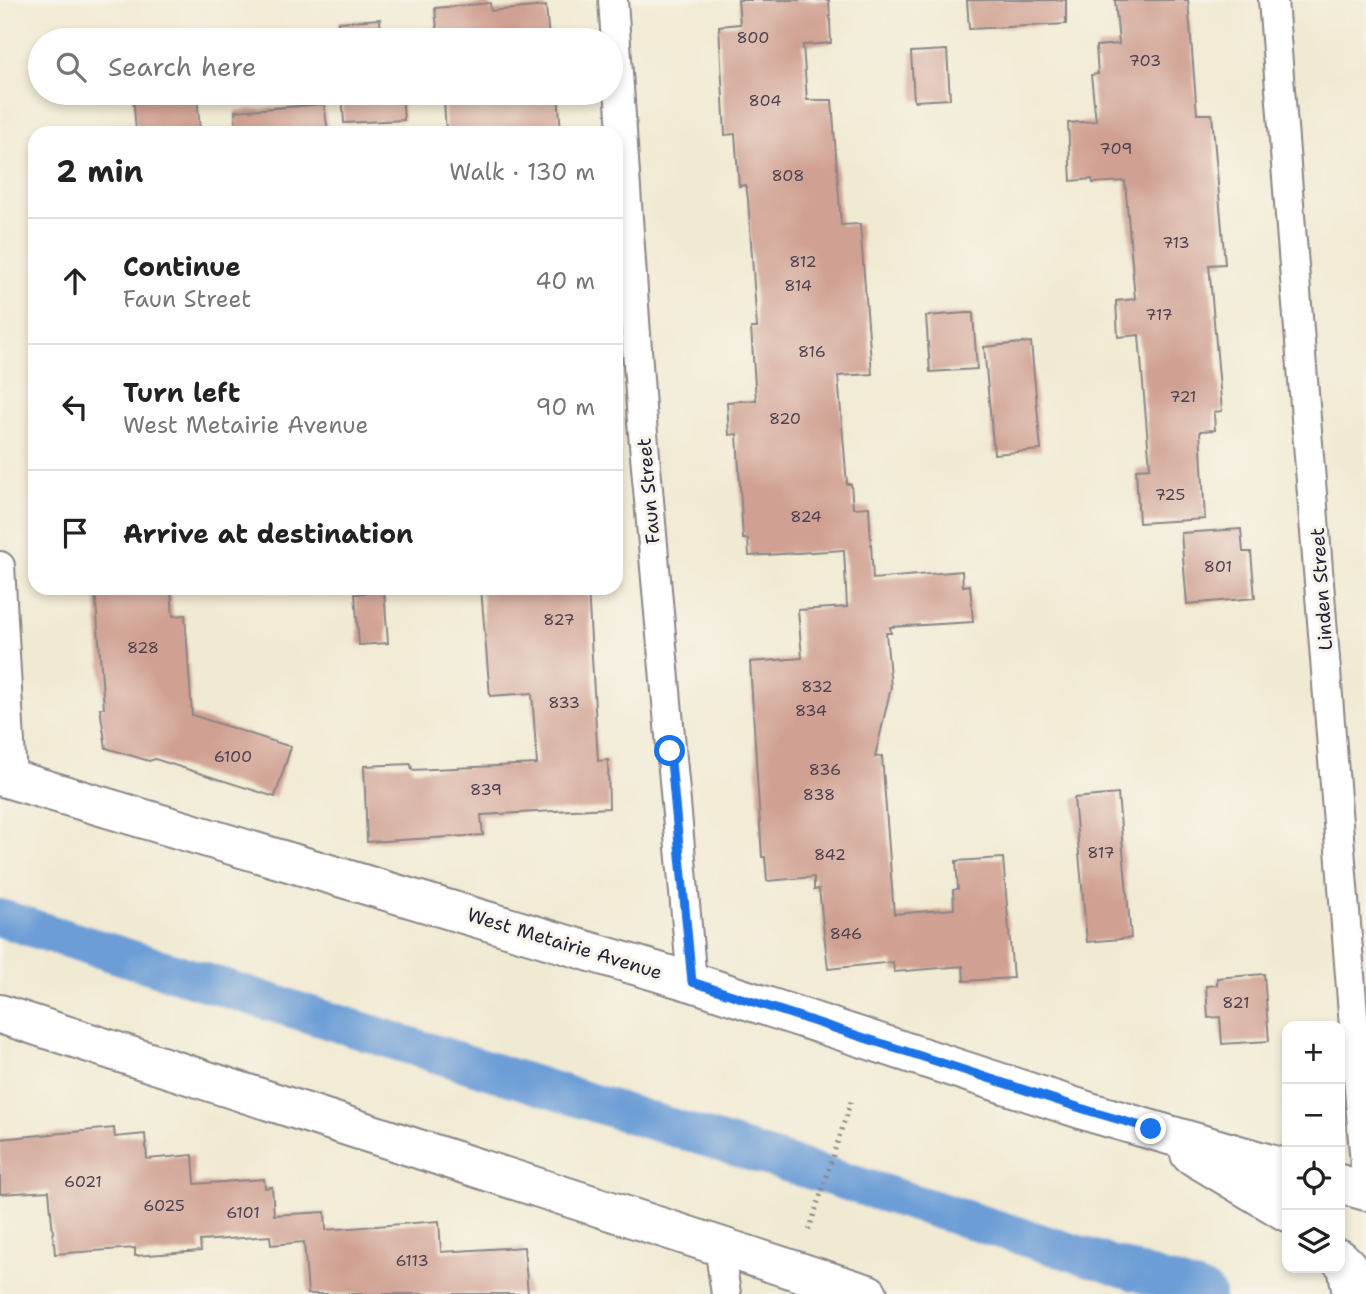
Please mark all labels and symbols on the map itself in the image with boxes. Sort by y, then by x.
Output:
house number: 800 [736,27,770,48]
house number: 703 [1129,50,1161,71]
house number: 804 [749,90,781,111]
house number: 709 [1100,138,1132,159]
house number: 808 [771,165,805,186]
house number: 713 [1162,232,1190,253]
house number: 812 [789,251,817,272]
house number: 814 [784,275,812,296]
house number: 717 [1145,304,1173,325]
house number: 816 [798,341,826,362]
house number: 721 [1170,386,1196,407]
house number: 820 [769,408,801,429]
street label: Faun Street [631,437,666,545]
house number: 725 [1155,484,1185,505]
house number: 824 [790,506,822,527]
street label: Linden Street [1305,527,1338,651]
house number: 801 [1204,556,1232,577]
house number: 827 [543,609,575,630]
house number: 828 [127,637,159,658]
house number: 832 [801,676,833,697]
house number: 833 [548,692,580,713]
house number: 834 [795,700,827,721]
route start [654,735,685,766]
house number: 6100 [214,746,252,767]
house number: 836 [809,759,841,780]
house number: 839 [470,779,502,800]
house number: 838 [803,784,835,805]
house number: 817 [1087,842,1115,863]
house number: 842 [814,844,846,865]
street label: West Metairie Avenue [464,902,665,985]
house number: 846 [830,923,862,944]
house number: 821 [1222,992,1250,1013]
route end [1135,1113,1166,1144]
house number: 6021 [64,1171,102,1192]
house number: 6025 [143,1195,185,1216]
house number: 6101 [226,1202,260,1223]
house number: 6113 [395,1250,429,1271]

